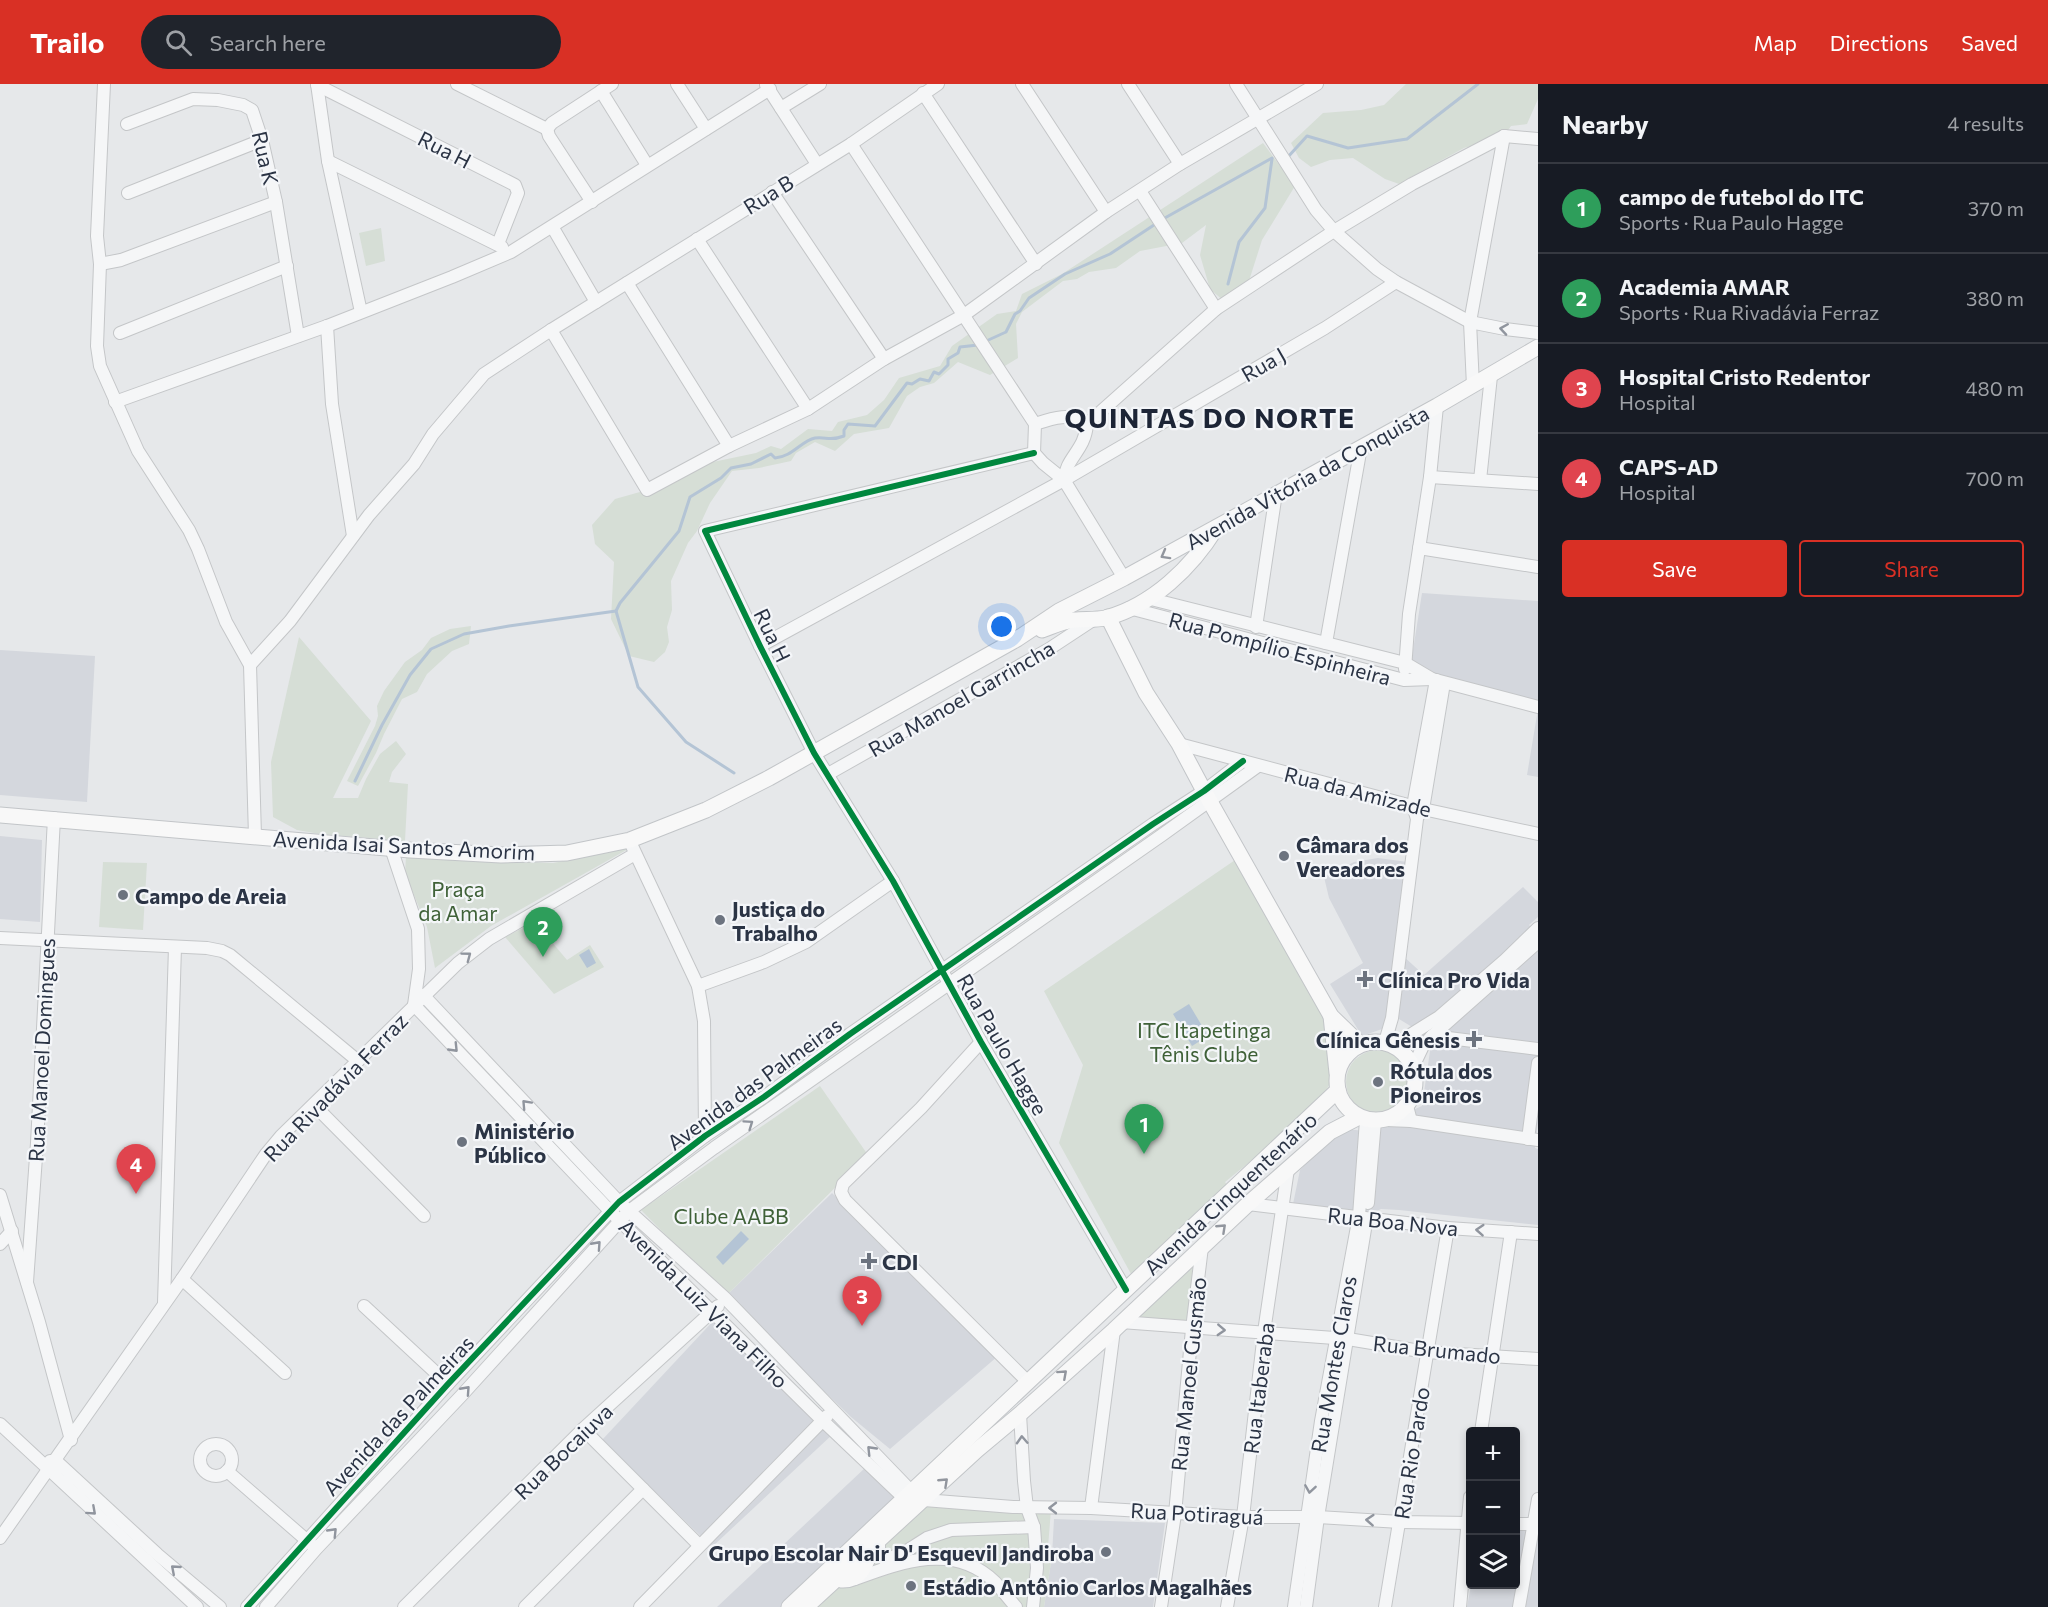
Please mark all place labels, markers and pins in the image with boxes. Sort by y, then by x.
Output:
place label: Câmara dos Vereadores [1296,832,1409,881]
marker: Câmara dos Vereadores [1277,849,1291,863]
place label: Campo de Areia [135,883,287,908]
marker: Campo de Areia [116,888,130,902]
place label: Justiça do Trabalho [732,896,825,945]
pin: 2 [524,908,562,957]
marker: Justiça do Trabalho [713,913,727,927]
place label: Clínica Pro Vida [1378,967,1530,992]
marker: Clínica Pro Vida [1356,970,1374,988]
place label: Clínica Gênesis [1316,1027,1460,1052]
marker: Clínica Gênesis [1465,1030,1483,1048]
place label: Rótula dos Pioneiros [1390,1058,1493,1107]
marker: Rótula dos Pioneiros [1371,1075,1385,1089]
pin: 1 [1124,1104,1164,1154]
place label: Ministério Público [474,1118,575,1167]
marker: Ministério Público [455,1135,469,1149]
pin: 4 [116,1144,156,1194]
place label: CDI [882,1249,918,1274]
marker: CDI [860,1252,878,1270]
pin: 3 [842,1276,882,1326]
place label: Grupo Escolar Nair D' Esquevil Jandiroba [708,1540,1094,1565]
marker: Grupo Escolar Nair D' Esquevil Jandiroba [1099,1545,1113,1559]
place label: Estádio Antônio Carlos Magalhães [923,1574,1252,1599]
marker: Estádio Antônio Carlos Magalhães [904,1579,918,1593]

